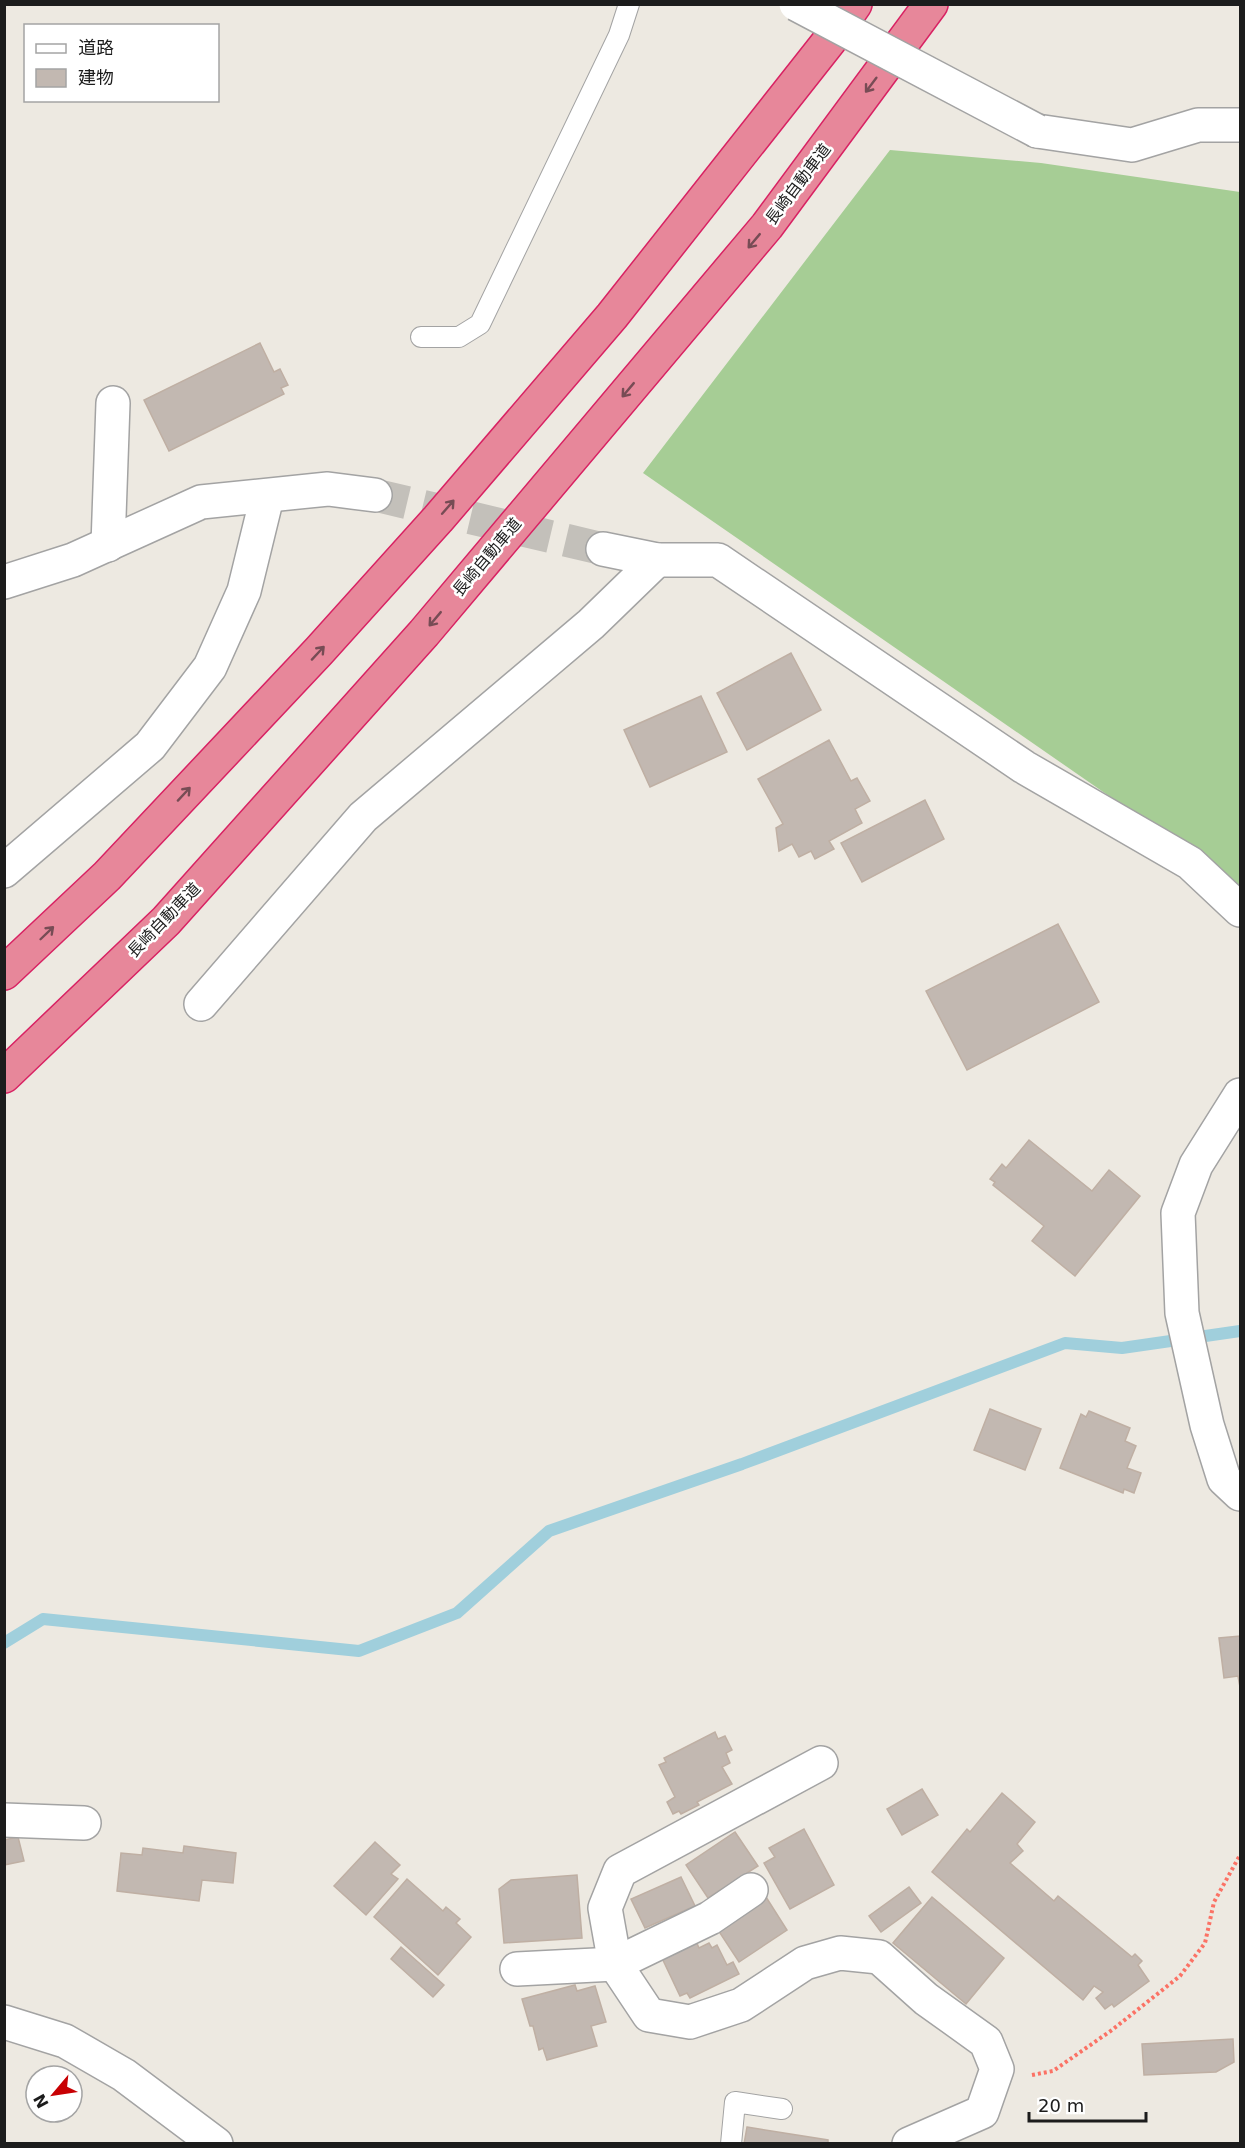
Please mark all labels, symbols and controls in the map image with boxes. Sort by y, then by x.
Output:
legend [24,24,219,102]
text: 道路 [78,37,114,58]
text: 建物 [78,67,114,88]
one-way arrow [865,77,878,93]
street label: 長崎自動車道 [762,140,834,228]
one-way arrow [747,233,761,248]
one-way arrow [622,382,635,398]
one-way arrow [441,500,455,515]
street label: 長崎自動車道 [449,514,525,600]
one-way arrow [428,611,442,626]
one-way arrow [311,645,325,660]
one-way arrow [177,787,191,802]
street label: 長崎自動車道 [124,879,204,961]
one-way arrow [39,926,54,940]
north arrow [24,2064,84,2124]
scale bar [1029,2085,1146,2123]
text: N [30,2091,53,2111]
text: 20 m [1038,2095,1084,2116]

